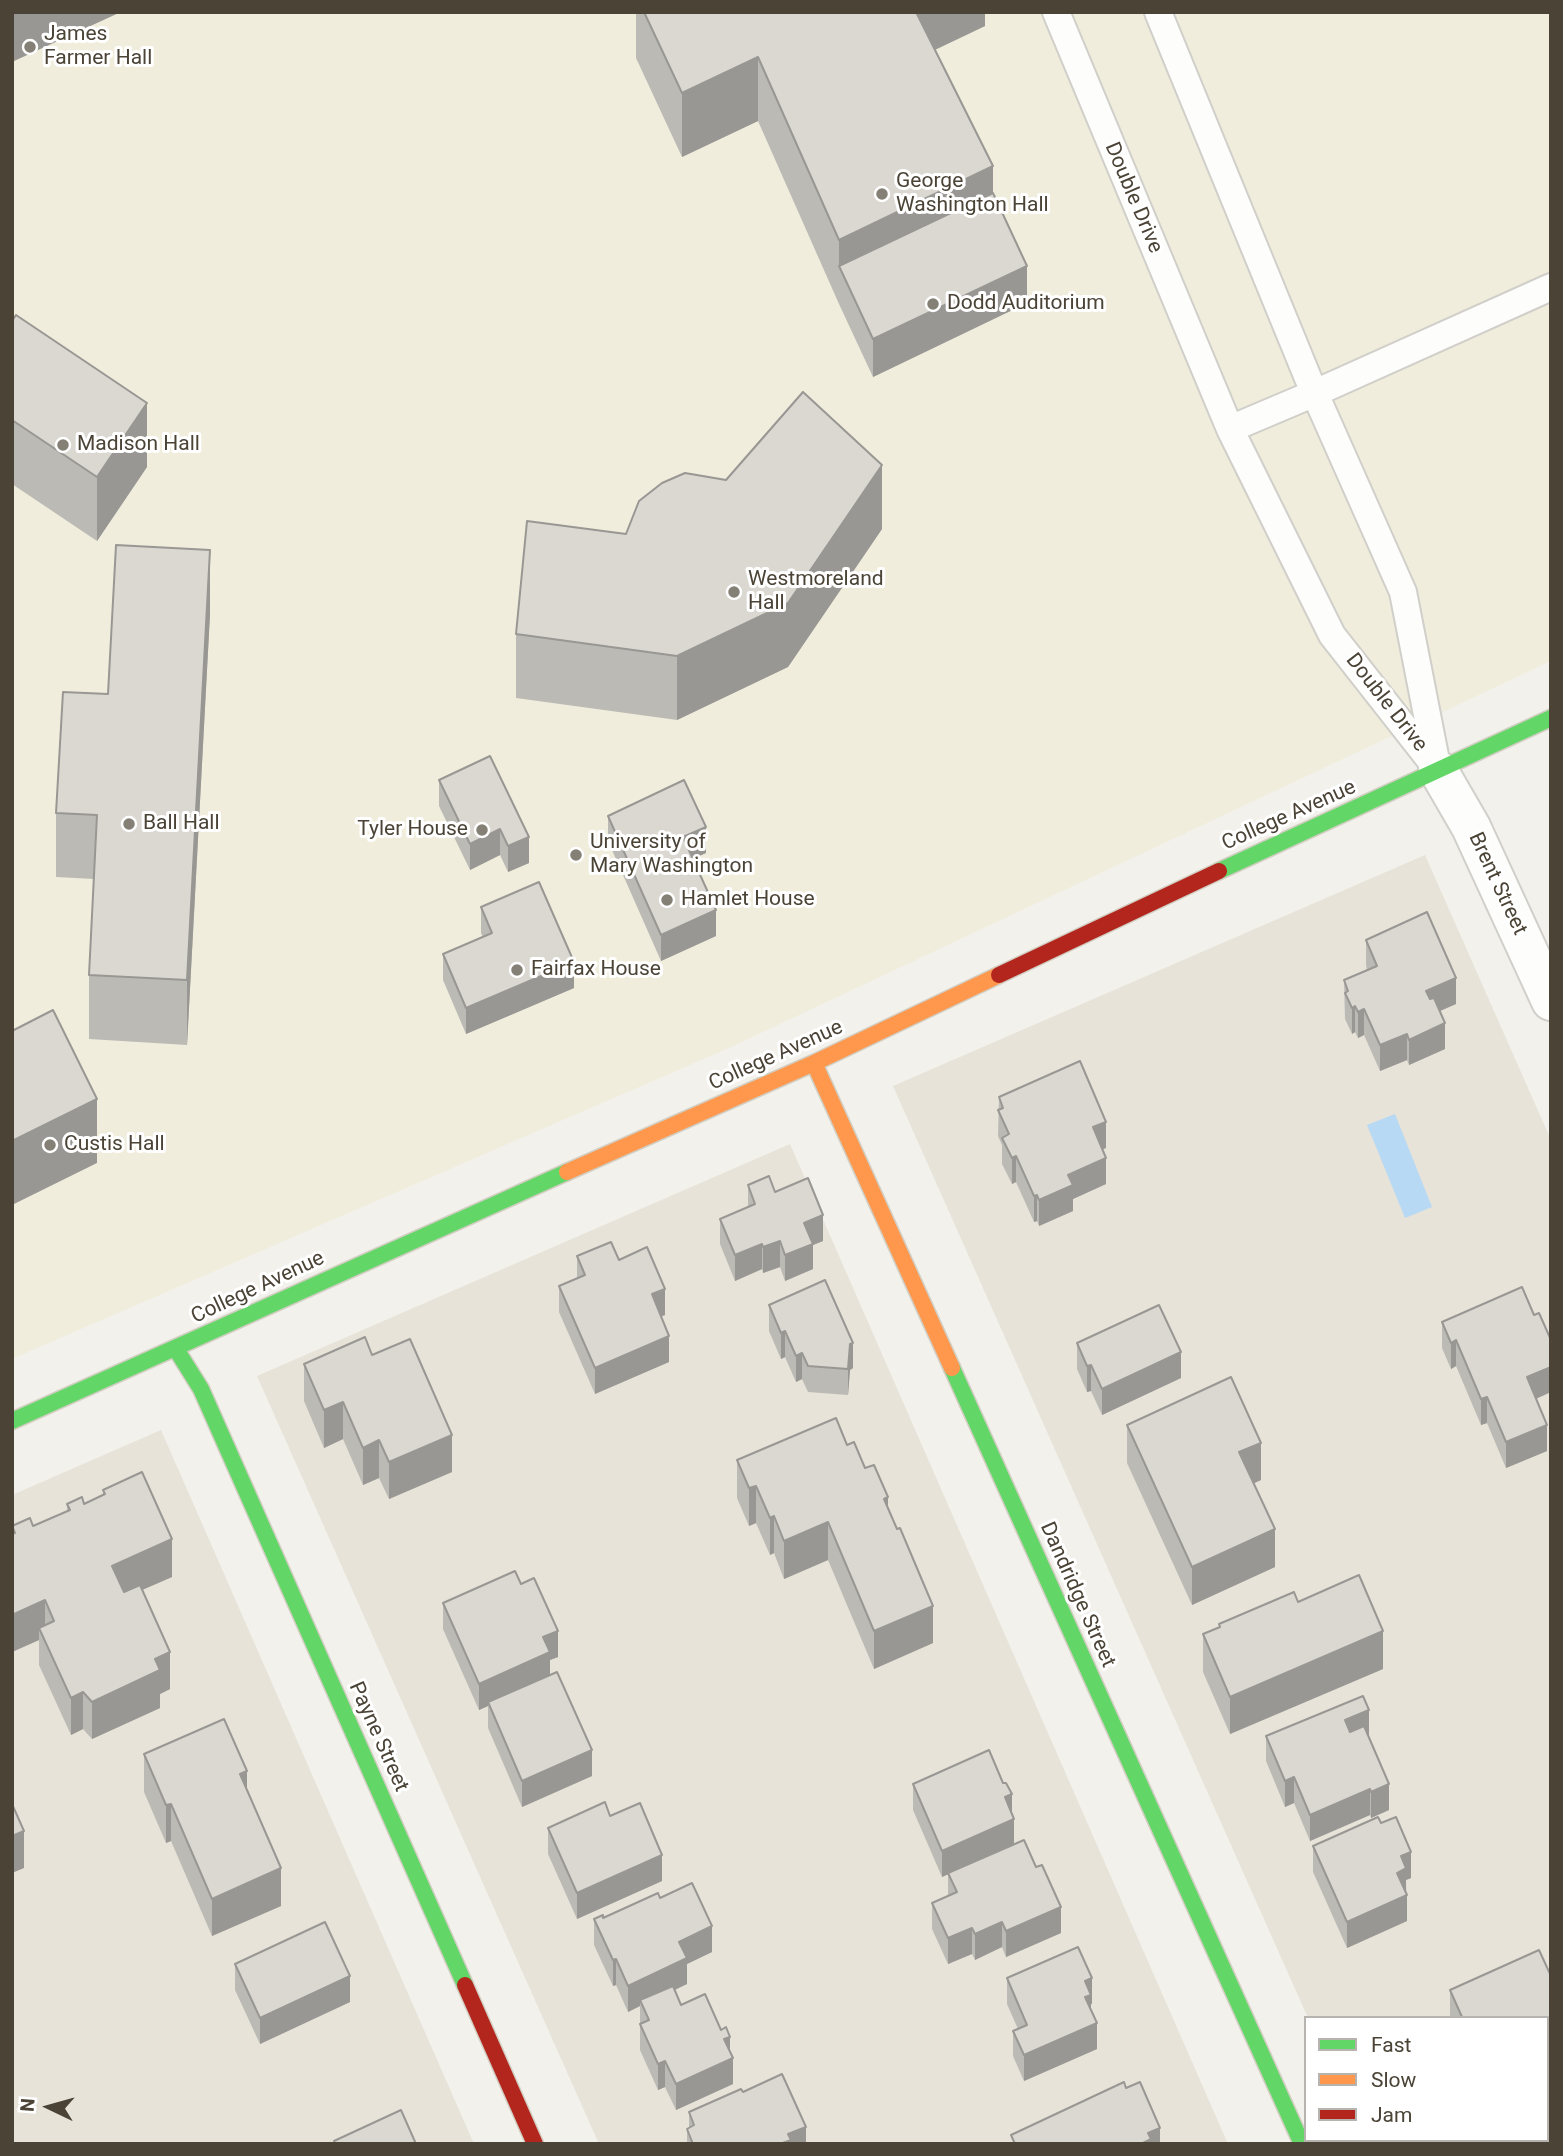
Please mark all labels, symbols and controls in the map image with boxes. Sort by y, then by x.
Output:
place label: James Farmer Hall [44,22,152,72]
marker: James Farmer Hall [22,39,38,55]
street label: Double Drive [1098,139,1168,257]
place label: George Washington Hall [896,169,1049,219]
marker: George Washington Hall [874,186,890,202]
place label: Dodd Auditorium [947,291,1105,317]
marker: Dodd Auditorium [925,296,941,312]
place label: Madison Hall [77,432,200,458]
marker: Madison Hall [55,437,71,453]
place label: Westmoreland Hall [748,567,884,617]
marker: Westmoreland Hall [726,584,742,600]
street label: Double Drive [1340,649,1432,757]
street label: College Avenue [1218,775,1360,857]
place label: Ball Hall [143,811,220,837]
marker: Ball Hall [121,816,137,832]
place label: Tyler House [357,817,468,843]
marker: Tyler House [474,822,490,838]
street label: Brent Street [1462,829,1532,939]
place label: University of Mary Washington [590,830,753,880]
marker: University of Mary Washington [568,847,584,863]
place label: Hamlet House [681,887,815,913]
marker: Hamlet House [659,892,675,908]
place label: Fairfax House [531,957,661,983]
marker: Fairfax House [509,962,525,978]
street label: College Avenue [705,1015,847,1097]
place label: Custis Hall [64,1132,165,1158]
marker: Custis Hall [42,1137,58,1153]
street label: College Avenue [188,1246,328,1330]
street label: Dandridge Street [1034,1519,1120,1671]
street label: Payne Street [343,1678,413,1796]
legend [1304,2016,1549,2142]
text: Fast [1371,2033,1411,2057]
text: Slow [1371,2068,1416,2092]
north arrow [14,2072,84,2142]
text: N [16,2097,40,2113]
text: Jam [1371,2103,1412,2127]

